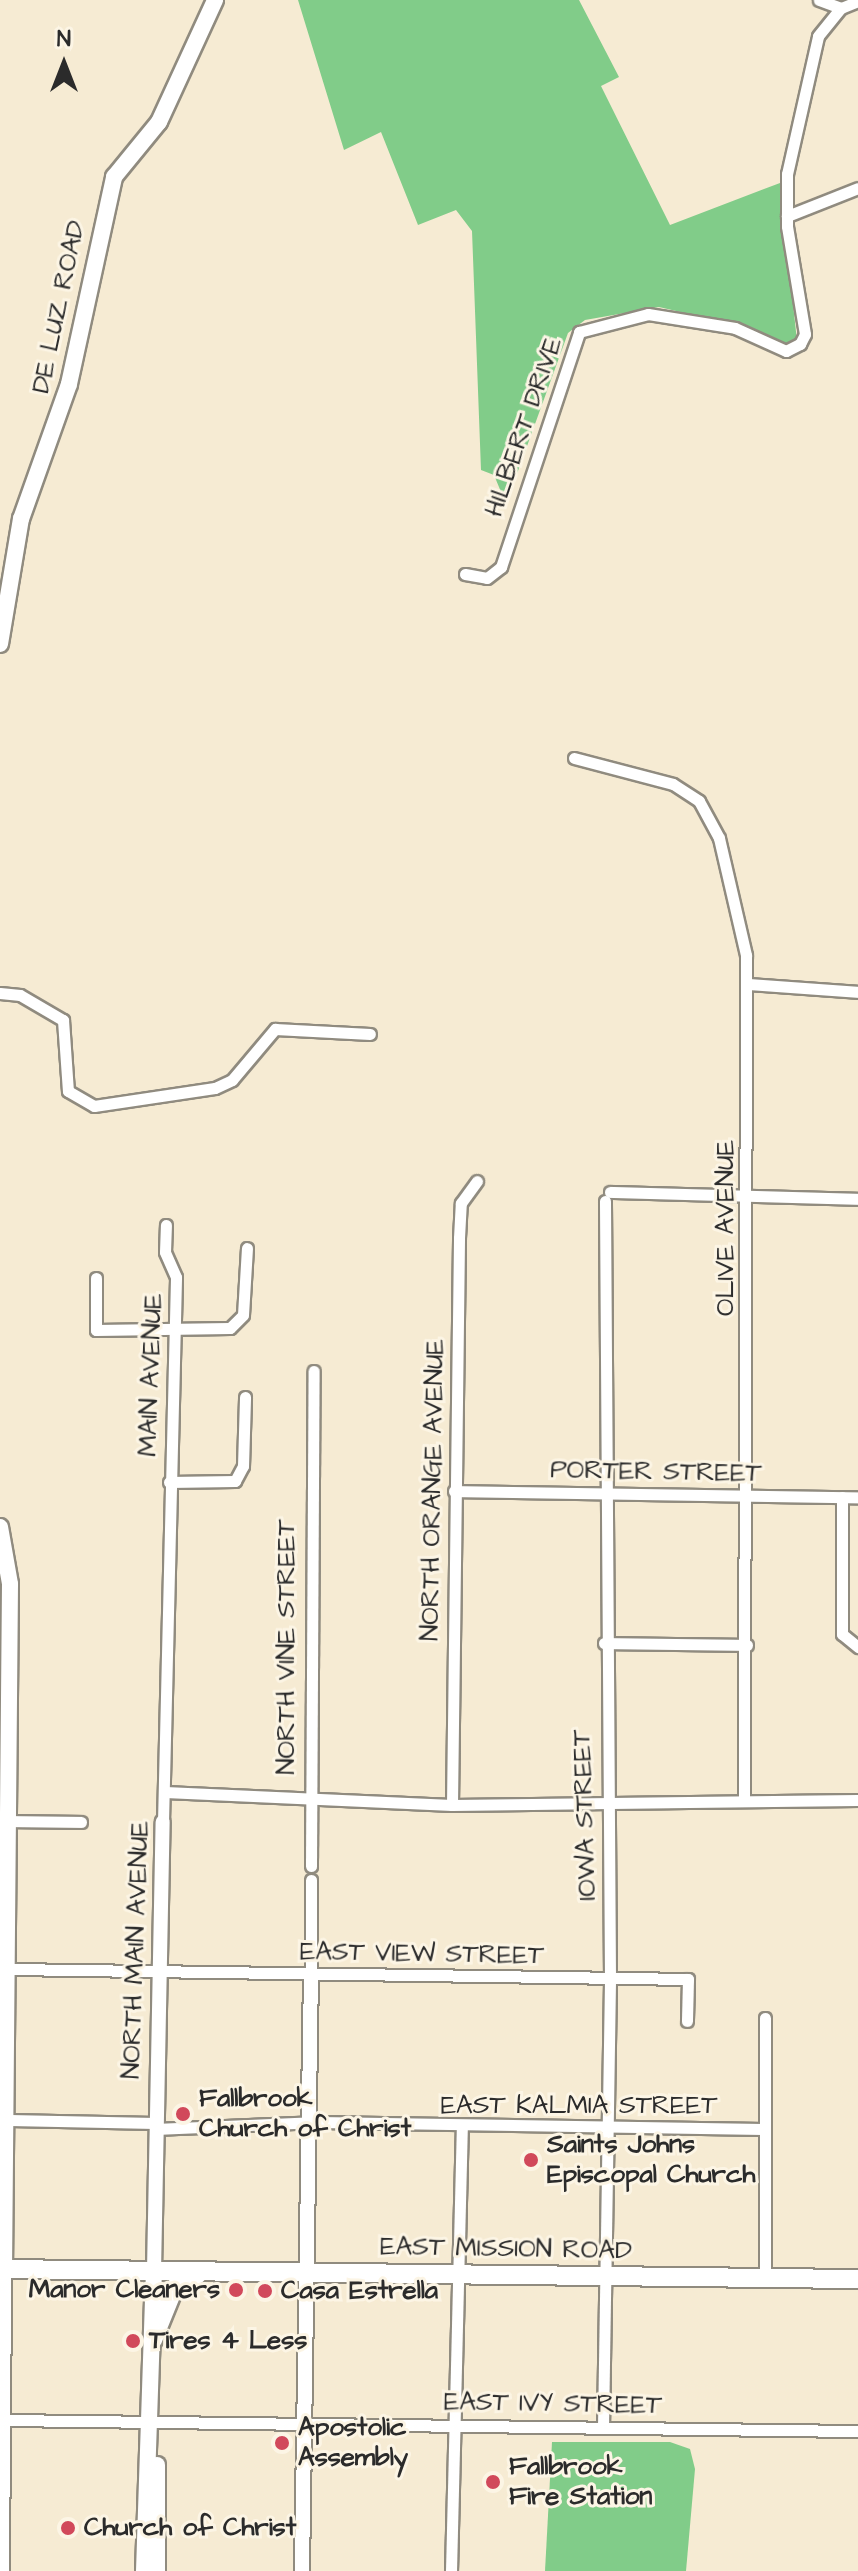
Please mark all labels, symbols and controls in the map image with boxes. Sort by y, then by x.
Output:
north arrow [24,24,104,104]
text: N [57,24,71,55]
street label: DE LUZ ROAD [25,218,93,396]
street label: HILBERT DRIVE [479,333,569,521]
street label: OLIVE AVENUE [710,1140,742,1316]
street label: MAIN AVENUE [133,1293,169,1457]
street label: NORTH ORANGE AVENUE [415,1339,451,1641]
street label: PORTER STREET [550,1455,762,1489]
street label: NORTH VINE STREET [271,1519,303,1775]
street label: IOWA STREET [566,1729,604,1901]
street label: NORTH MAIN AVENUE [116,1821,156,2079]
street label: EAST VIEW STREET [300,1936,544,1972]
place label: Fallbrook Church of Christ [199,2083,411,2144]
street label: EAST KALMIA STREET [441,2090,717,2122]
marker: Fallbrook Church of Christ [174,2105,192,2123]
place label: Saints Johns Episcopal Church [547,2129,755,2190]
marker: Saints Johns Episcopal Church [522,2151,540,2169]
street label: EAST MISSION ROAD [380,2231,632,2267]
place label: Manor Cleaners [29,2274,220,2306]
place label: Casa Estrella [281,2275,438,2307]
marker: Manor Cleaners [227,2281,245,2299]
marker: Casa Estrella [256,2282,274,2300]
place label: Tires 4 Less [149,2325,307,2357]
marker: Tires 4 Less [124,2332,142,2350]
street label: EAST IVY STREET [444,2386,662,2422]
place label: Apostolic Assembly [298,2412,408,2474]
marker: Apostolic Assembly [273,2434,291,2452]
place label: Fallbrook Fire Station [509,2451,652,2512]
marker: Fallbrook Fire Station [484,2473,502,2491]
place label: Church of Christ [84,2512,296,2544]
marker: Church of Christ [59,2519,77,2537]

